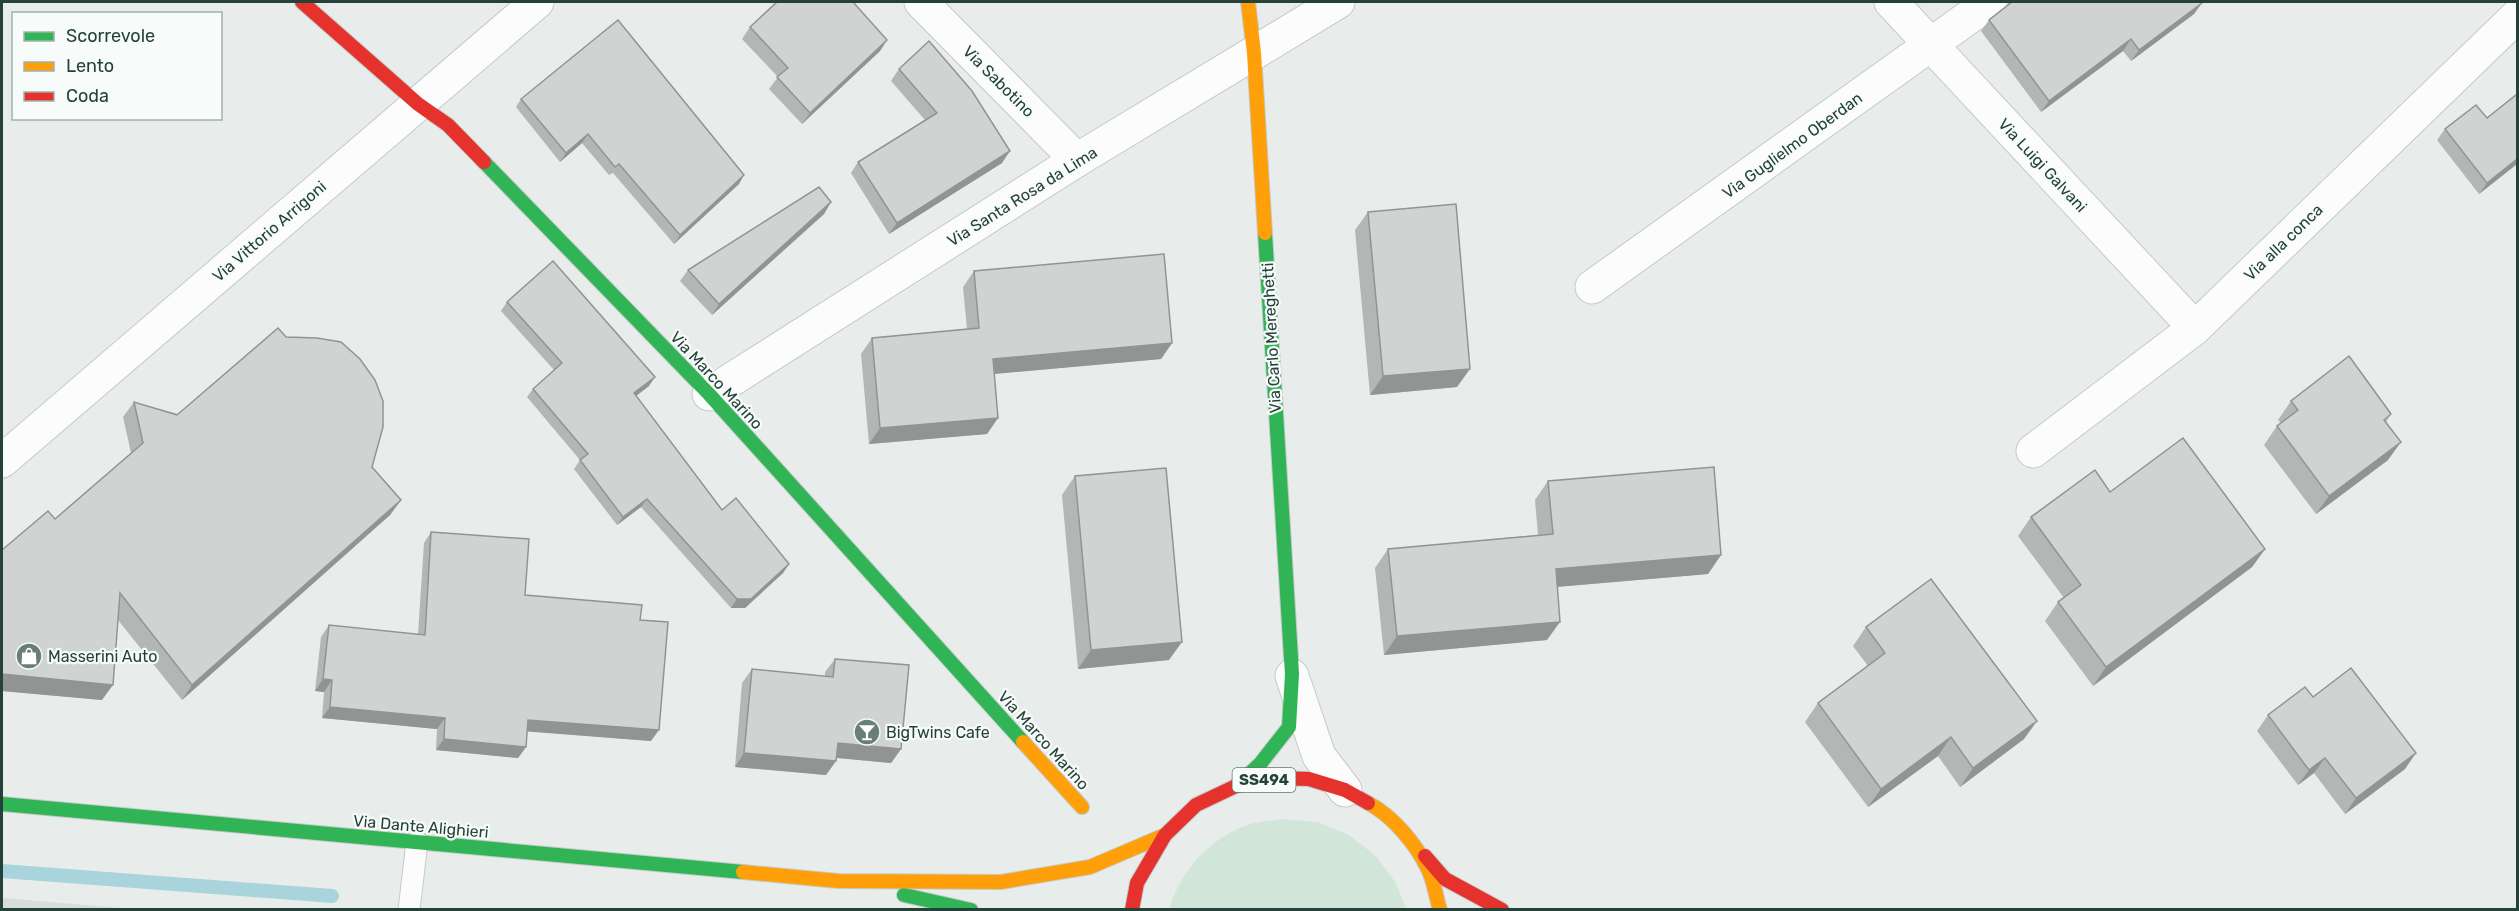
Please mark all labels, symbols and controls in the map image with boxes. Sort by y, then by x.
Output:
legend [12,12,222,120]
text: Scorrevole [66,25,155,47]
street label: Via Sabotino [959,42,1038,121]
text: Lento [66,55,114,77]
text: Coda [66,85,109,107]
street label: Via Guglielmo Oberdan [1719,88,1866,203]
street label: Via Luigi Galvani [1994,115,2091,216]
street label: Via Santa Rosa da Lima [944,142,1101,250]
street label: Via Vittorio Arrigoni [209,177,330,286]
street label: Via alla conca [2240,200,2327,285]
street label: Via Carlo Mereghetti [1258,262,1285,414]
street label: Via Marco Marino [666,327,767,433]
shop icon: Masserini Auto [14,641,44,671]
place label: Masserini Auto [48,647,158,666]
street label: Via Marco Marino [994,687,1093,794]
bar icon: BigTwins Cafe [852,717,882,747]
place label: BigTwins Cafe [886,723,990,742]
road number: SS494 [1232,768,1296,792]
street label: Via Dante Alighieri [353,811,489,842]

